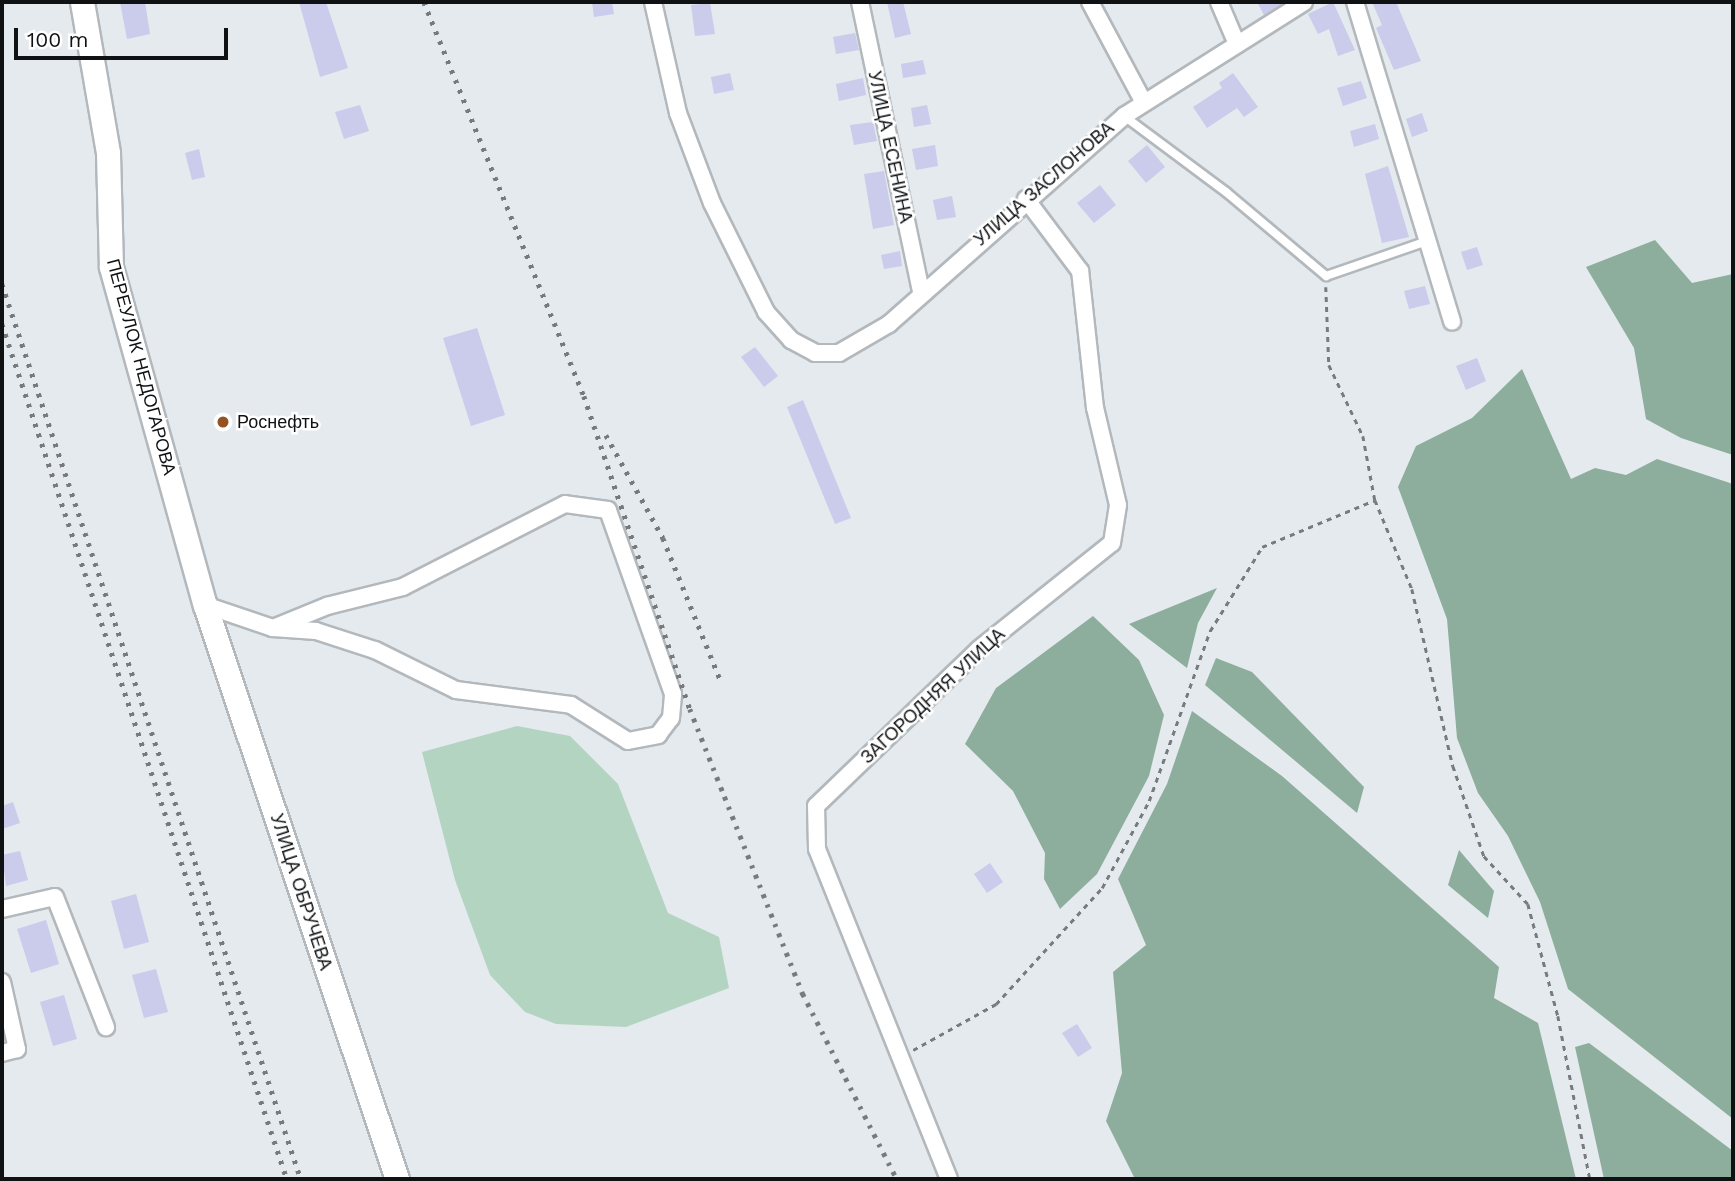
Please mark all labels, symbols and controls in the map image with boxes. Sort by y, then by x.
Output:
scale bar [18,14,231,58]
text: 100 m [27,27,89,52]
street label: УЛИЦА ЕСЕНИНА [863,69,917,225]
street label: УЛИЦА ЗАСЛОНОВА [970,117,1118,251]
street label: ПЕРЕУЛОК НЕДОГАРОВА [102,257,180,477]
place label: Роснефть [237,411,319,433]
marker: Роснефть [215,414,231,430]
street label: ЗАГОРОДНЯЯ УЛИЦА [856,624,1010,768]
street label: УЛИЦА ОБРУЧЕВА [265,811,337,973]

